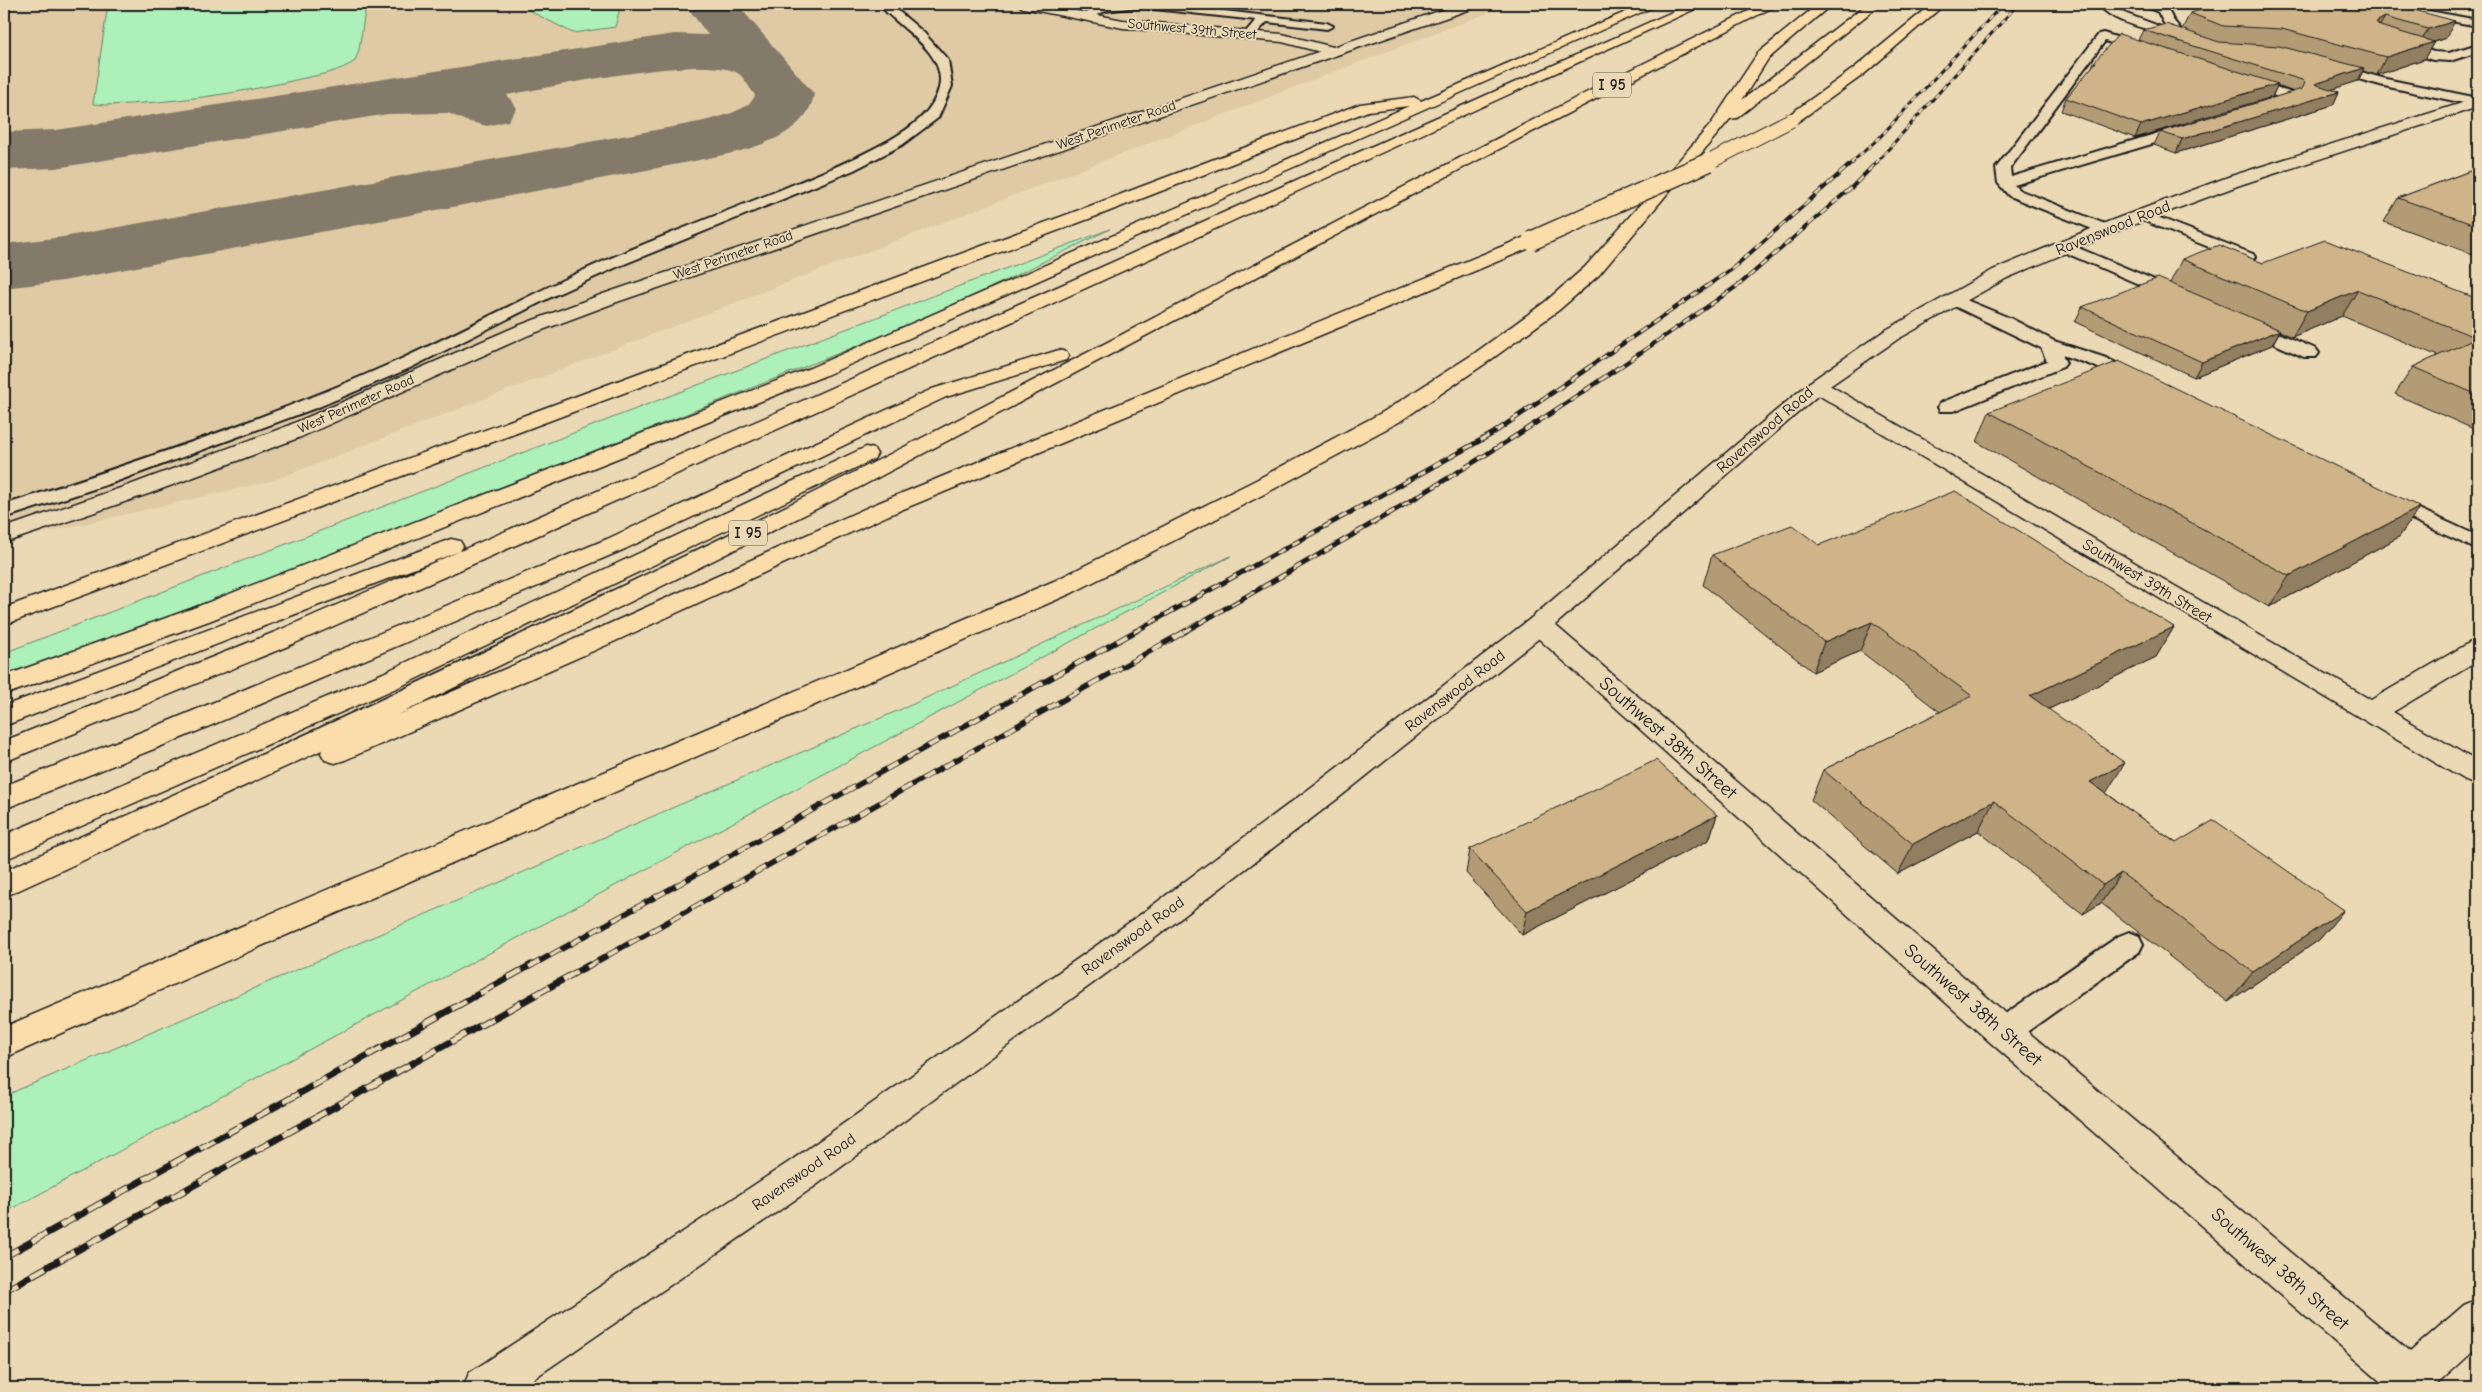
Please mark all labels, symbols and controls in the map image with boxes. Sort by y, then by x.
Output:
street label: Southwest 39th Street [1127,15,1258,43]
road number: I 95 [1593,72,1631,98]
street label: West Perimeter Road [1054,97,1178,153]
street label: Ravenswood Road [2053,197,2173,259]
street label: West Perimeter Road [671,227,795,283]
street label: West Perimeter Road [295,371,417,437]
street label: Ravenswood Road [1713,383,1817,477]
road number: I 95 [729,520,767,546]
street label: Southwest 39th Street [2079,535,2215,627]
street label: Ravenswood Road [1401,646,1509,736]
street label: Southwest 38th Street [1595,672,1742,804]
street label: Ravenswood Road [1078,893,1188,979]
street label: Southwest 38th Street [1900,939,2047,1071]
street label: Ravenswood Road [749,1130,859,1214]
street label: Southwest 38th Street [2207,1203,2354,1335]

